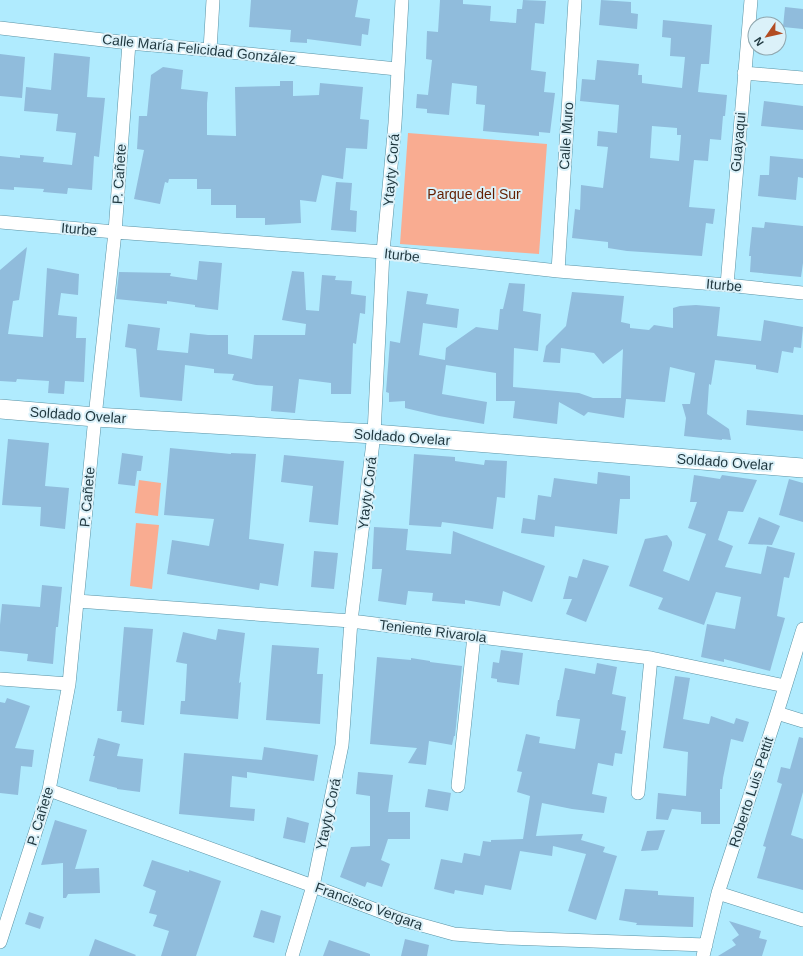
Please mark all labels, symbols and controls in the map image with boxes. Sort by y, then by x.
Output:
north arrow [747,16,787,56]
street label: Calle María Felicidad González [101,31,297,67]
text: N [751,35,766,48]
street label: Calle Muro [556,101,576,170]
street label: Guayaqui [727,111,749,173]
street label: Ytayty Corá [380,133,402,207]
street label: P. Cañete [109,143,129,205]
park label: Parque del Sur [427,186,521,202]
street label: Iturbe [60,219,98,239]
street label: Iturbe [383,245,421,265]
street label: Iturbe [705,275,743,295]
street label: Soldado Ovelar [29,404,127,426]
street label: Soldado Ovelar [353,426,451,448]
street label: Soldado Ovelar [676,451,774,473]
street label: Ytayty Corá [355,456,379,530]
street label: P. Cañete [76,466,98,528]
street label: Teniente Rivarola [378,616,488,646]
street label: Roberto Luis Pettit [726,735,776,849]
street label: Ytayty Corá [313,776,343,851]
street label: P. Cañete [24,785,57,847]
street label: Francisco Vergara [313,879,425,933]

